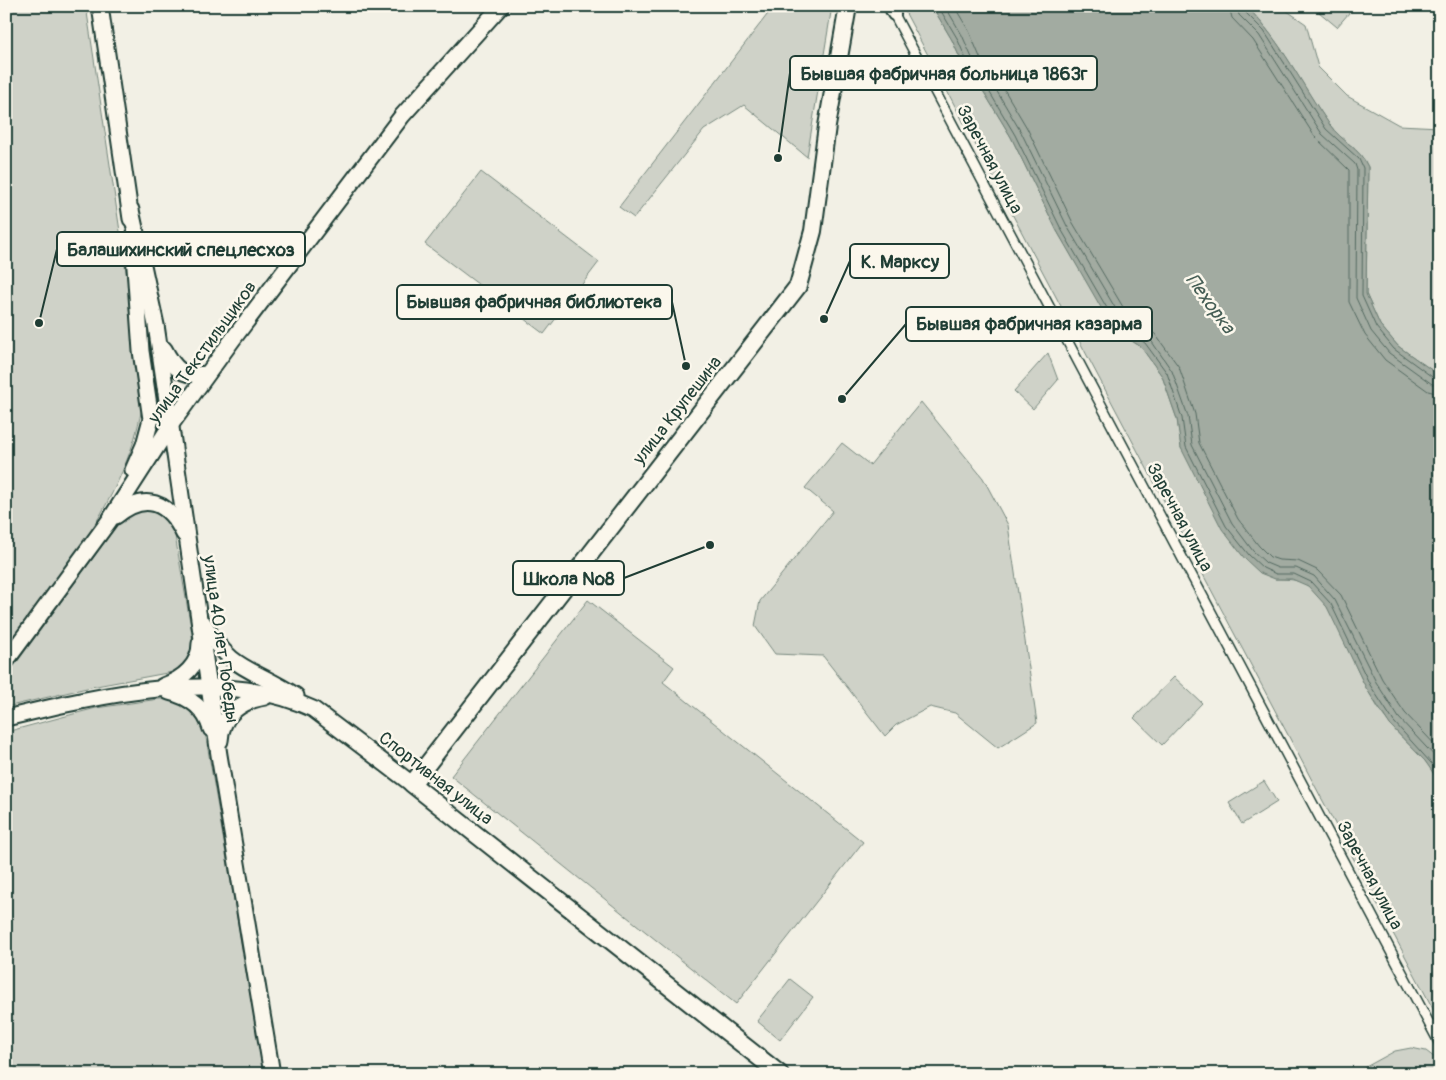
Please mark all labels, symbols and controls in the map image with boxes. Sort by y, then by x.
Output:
callout: Бывшая фабричная больница 1863г [790,56,1097,90]
text: Бывшая фабричная больница 1863г [800,62,1088,86]
street label: Заречная улица [951,101,1028,218]
callout: Балашихинский спецлесхоз [57,232,305,266]
text: Балашихинский спецлесхоз [67,238,295,262]
callout: К. Марксу [850,244,949,278]
text: К. Марксу [861,250,940,274]
water label: Пехорка [1180,269,1241,339]
street label: улица Текстильщиков [142,276,262,429]
callout: Бывшая фабричная библиотека [397,285,672,319]
text: Бывшая фабричная библиотека [406,290,662,314]
callout: Бывшая фабричная казарма [906,307,1152,341]
text: Бывшая фабричная казарма [916,312,1142,336]
street label: улица Крупешина [627,351,727,470]
street label: Заречная улица [1141,459,1218,576]
street label: улица 40 лет Победы [197,553,244,724]
callout: Школа №8 [513,561,624,595]
text: Школа №8 [522,567,615,591]
street label: Спортивная улица [374,727,497,830]
street label: Заречная улица [1331,817,1408,934]

